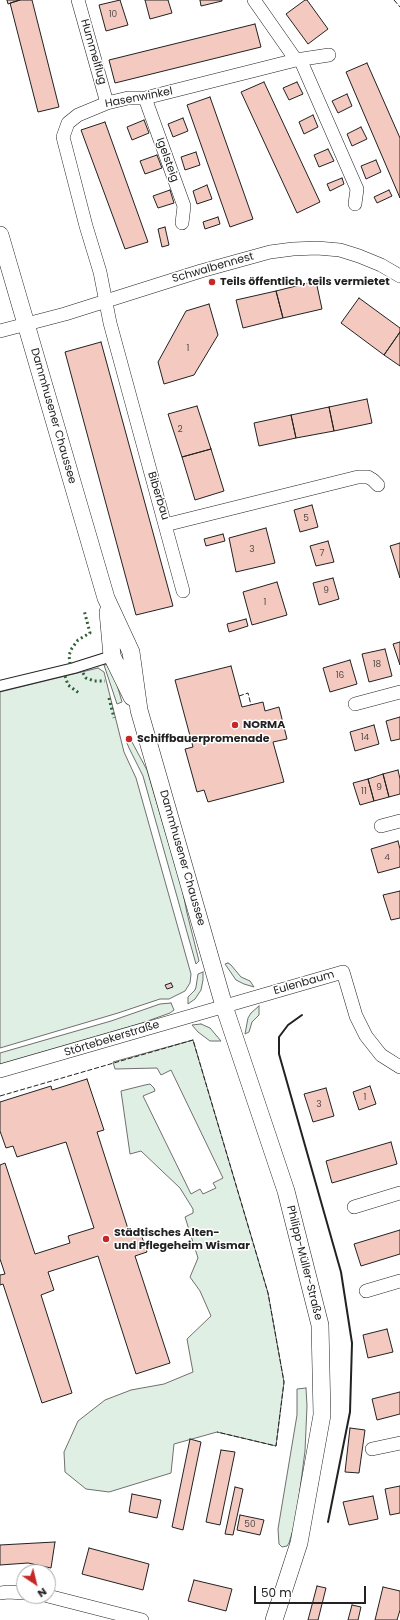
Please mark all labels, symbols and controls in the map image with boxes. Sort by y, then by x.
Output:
house number: 10 [109,10,117,20]
street label: Hummelflug [77,18,109,86]
street label: Hasenwinkel [104,85,174,111]
street label: Igelsteig [153,136,181,184]
street label: Schwalbennest [171,250,255,286]
place label: Teils öffentlich, teils vermietet [220,275,390,289]
marker: Teils öffentlich, teils vermietet [207,277,217,287]
house number: 1 [187,344,189,354]
street label: Dammhusener Chaussee [27,347,79,485]
house number: 2 [177,425,183,435]
street label: Biberbau [144,470,172,522]
house number: 5 [303,514,309,524]
house number: 3 [249,545,255,555]
house number: 7 [320,549,324,559]
house number: 9 [323,586,329,596]
house number: 1 [264,598,266,608]
house number: 18 [373,660,381,670]
house number: 16 [336,671,344,681]
place label: NORMA [243,718,285,732]
marker: NORMA [230,720,240,730]
place label: Schiffbauerpromenade [137,732,270,746]
house number: 14 [361,733,369,743]
marker: Schiffbauerpromenade [124,734,134,744]
house number: 9 [376,783,382,793]
house number: 11 [361,787,367,797]
street label: Dammhusener Chaussee [156,789,208,927]
house number: 4 [384,853,390,863]
street label: Eulenbaum [272,968,336,998]
street label: Störtebekerstraße [63,1018,161,1060]
house number: 1 [364,1093,366,1103]
house number: 3 [316,1100,322,1110]
street label: Philipp-Müller-Straße [283,1204,325,1322]
place label: Städtisches Alten- und Pflegeheim Wismar [114,1226,250,1252]
marker: Städtisches Alten- und Pflegeheim Wismar [101,1234,111,1244]
house number: 50 [244,1520,256,1530]
north arrow [16,1564,56,1604]
scale bar [256,1578,368,1604]
text: N [34,1584,50,1602]
text: 50 m [261,1584,292,1601]

